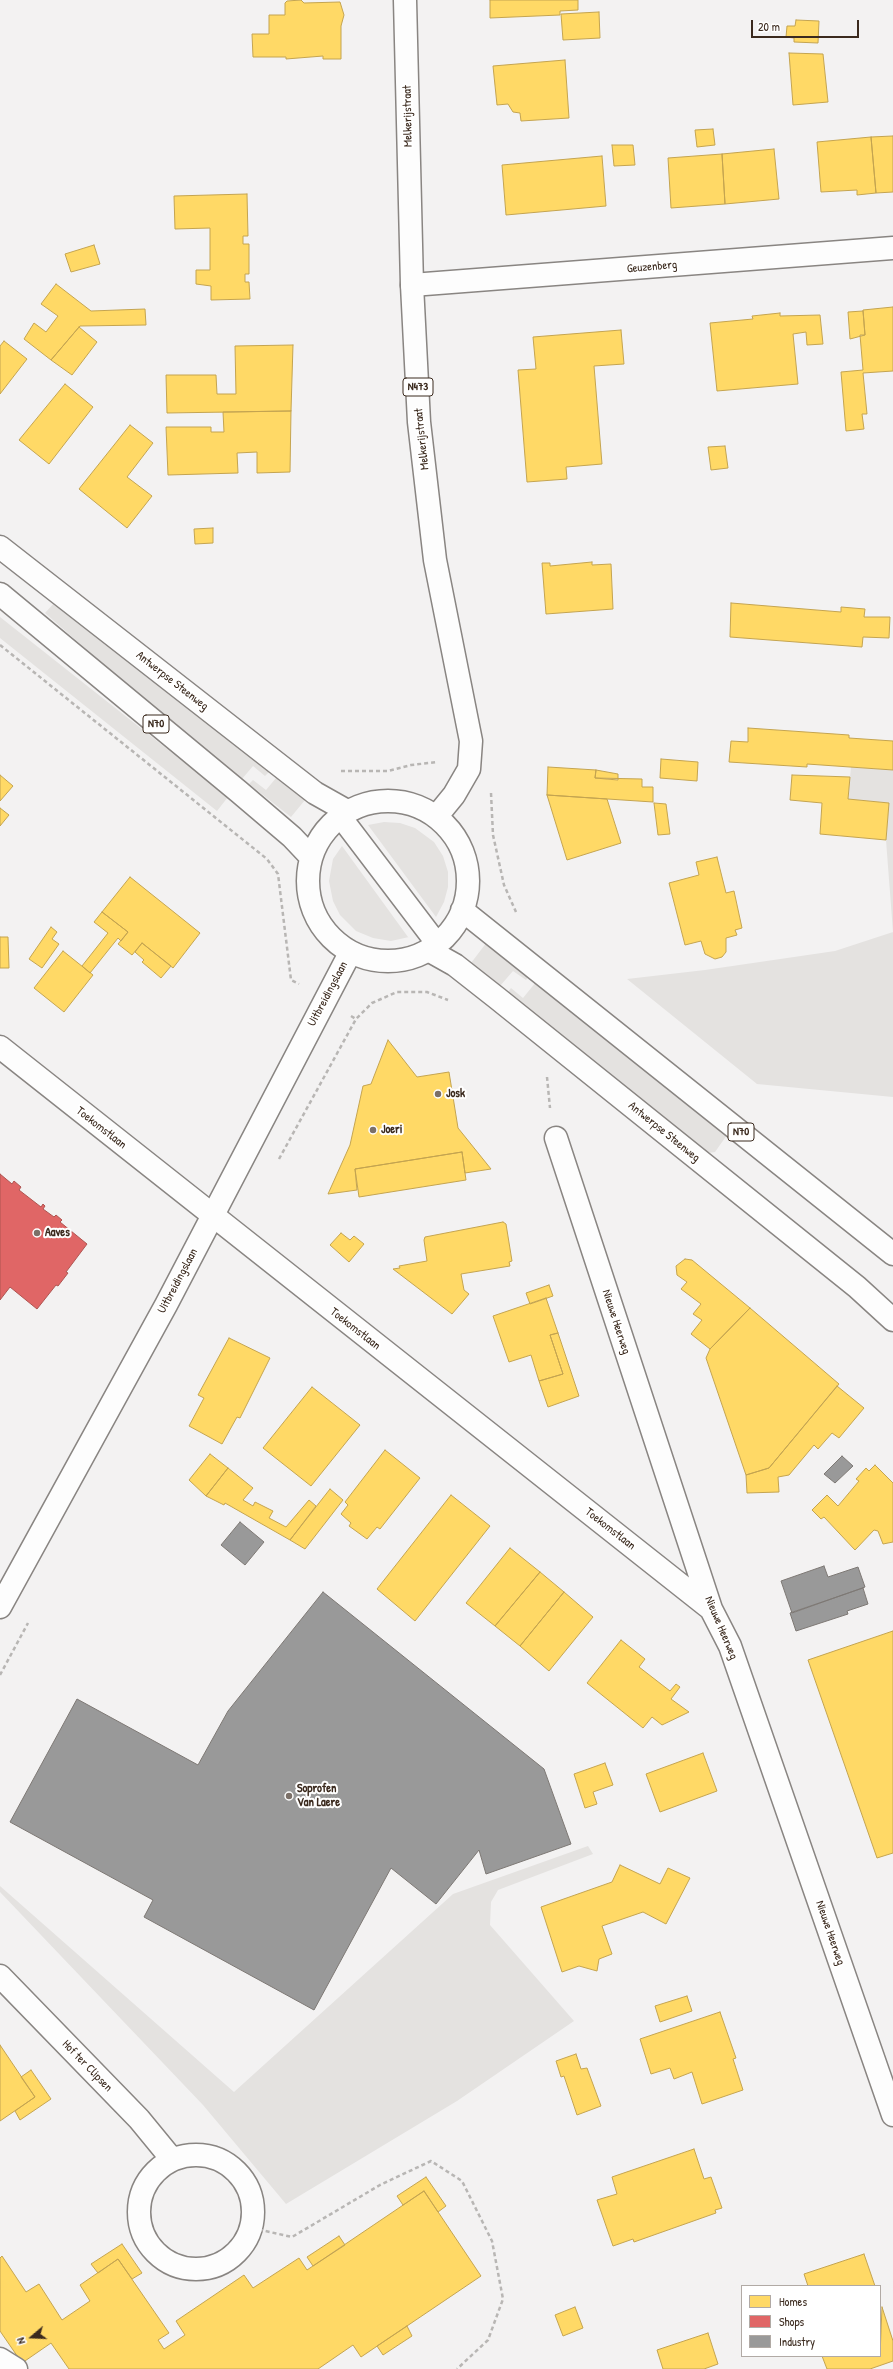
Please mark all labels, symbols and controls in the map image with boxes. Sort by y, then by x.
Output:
scale bar [753,12,861,38]
text: 20 m [758,18,780,35]
street label: Melkerijstraat [400,85,416,147]
street label: Geuzenberg [626,258,678,276]
road number: N473 [403,378,433,396]
street label: Melkerijstraat [412,407,432,471]
street label: Antwerpse Steenweg [133,648,211,714]
road number: N70 [143,715,169,733]
street label: Uitbreidingslaan [305,959,351,1029]
place label: Josk [446,1087,465,1101]
marker: Josk [433,1089,443,1099]
street label: Antwerpse Steenweg [625,1099,703,1165]
street label: Toekomstlaan [73,1104,129,1152]
place label: Joeri [381,1123,402,1137]
road number: N70 [728,1123,754,1141]
marker: Joeri [368,1125,378,1135]
place label: Aaves [45,1226,70,1240]
marker: Aaves [32,1228,42,1238]
street label: Uitbreidingslaan [155,1246,201,1316]
street label: Nieuwe Heerweg [599,1288,633,1356]
street label: Toekomstlaan [327,1305,383,1353]
street label: Toekomstlaan [582,1505,638,1553]
street label: Nieuwe Heerweg [701,1594,741,1662]
place label: Soprofen Van Laere [297,1782,340,1810]
marker: Soprofen Van Laere [284,1791,294,1801]
street label: Nieuwe Heerweg [812,1899,848,1967]
street label: Hof ter Clipsen [59,2037,115,2095]
legend [741,2285,881,2357]
text: Homes [779,2293,807,2310]
text: Shops [779,2313,804,2330]
north arrow [12,2317,52,2357]
text: Industry [779,2333,815,2350]
text: N [13,2336,28,2346]

